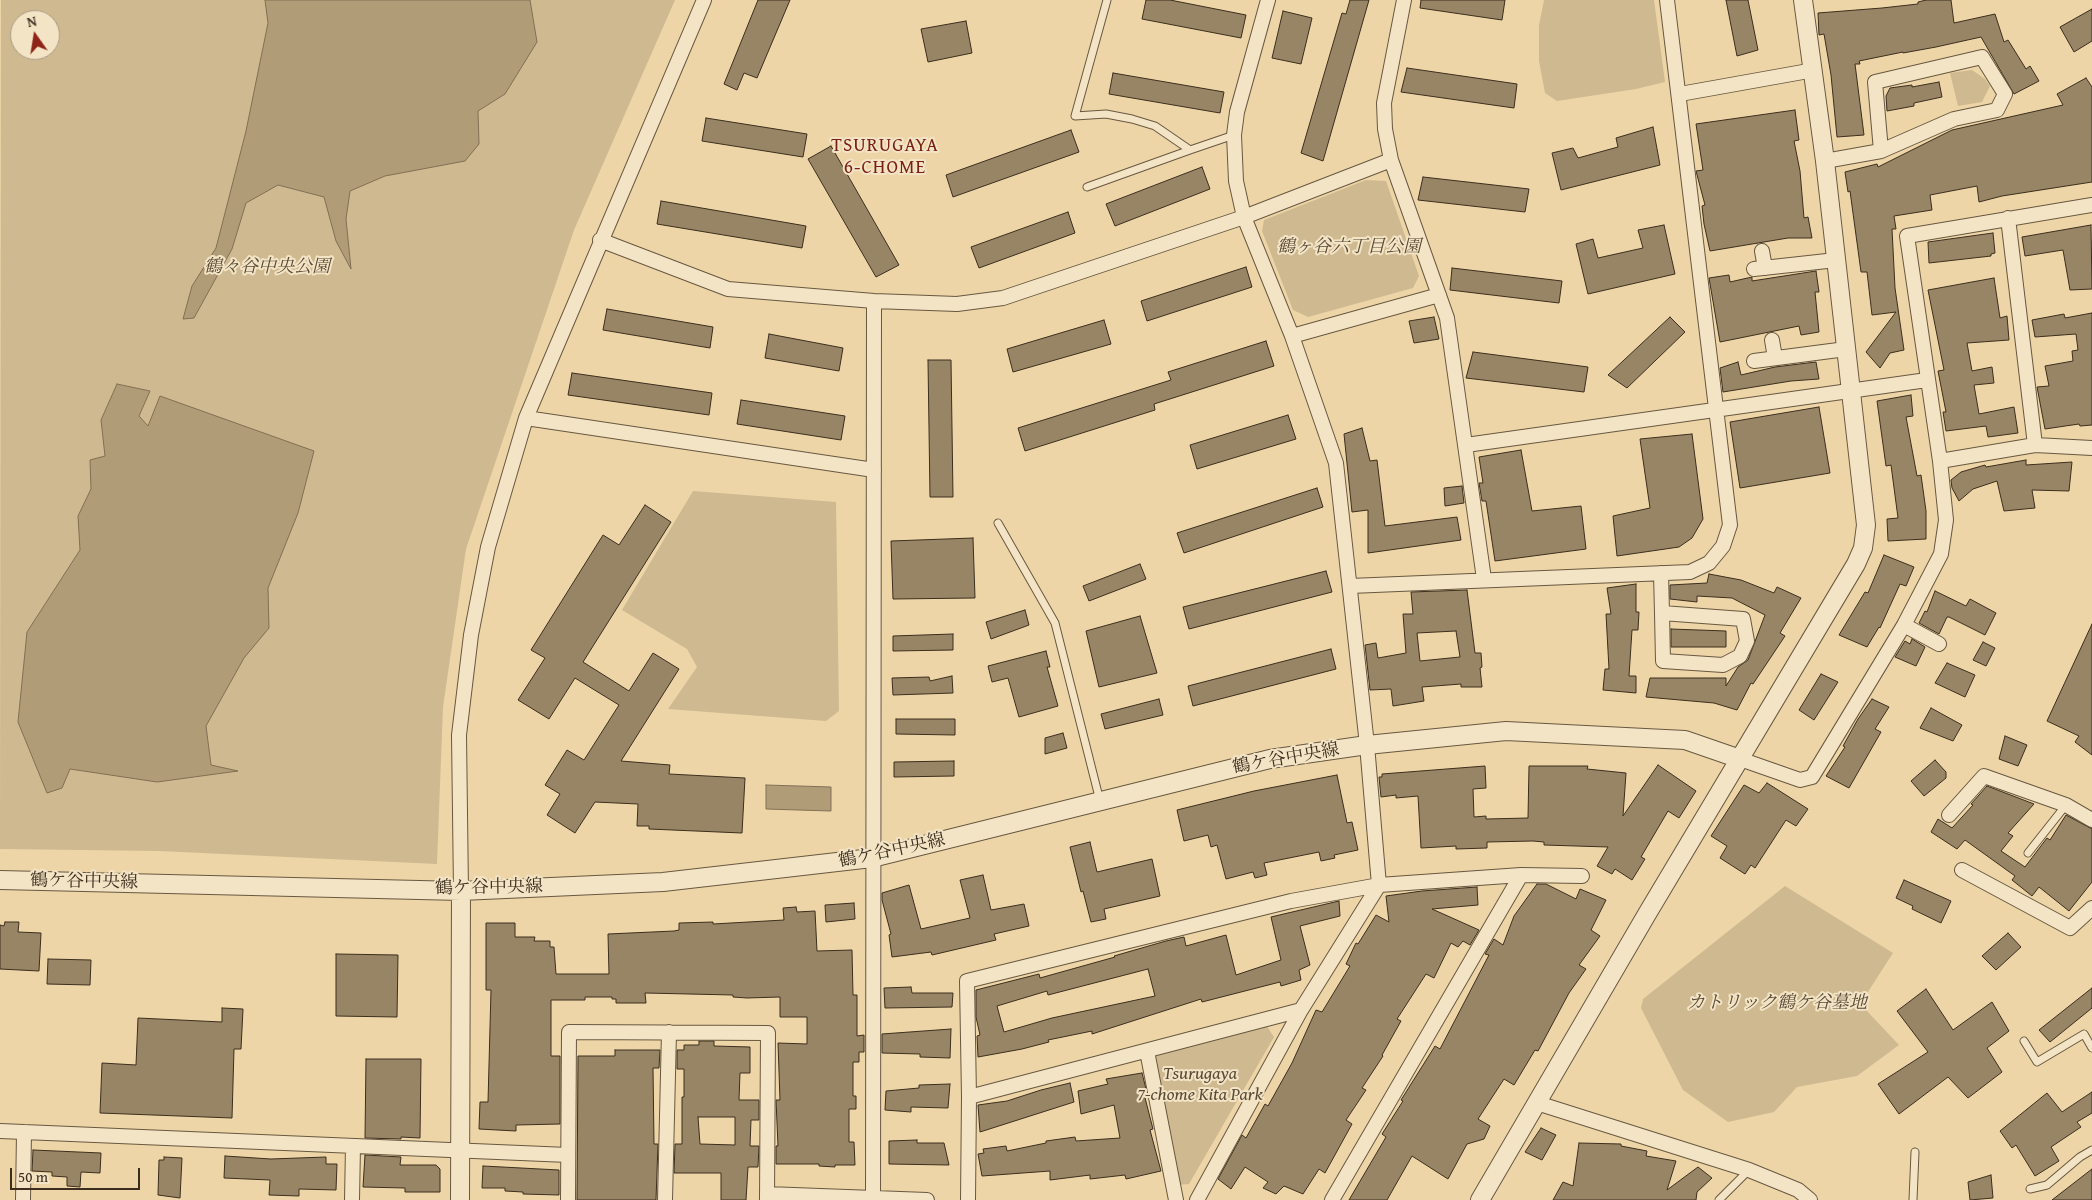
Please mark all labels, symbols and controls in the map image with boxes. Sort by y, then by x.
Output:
north arrow [10,10,60,60]
text: N [25,11,39,32]
district label: TSURUGAYA 6-CHOME [830,135,940,179]
park label: 鶴ヶ谷六丁目公園 [1277,236,1421,258]
park label: 鶴々谷中央公園 [204,256,330,278]
street label: 鶴ケ谷中央線 [1231,739,1341,779]
street label: 鶴ケ谷中央線 [837,829,947,873]
street label: 鶴ケ谷中央線 [30,870,138,894]
street label: 鶴ケ谷中央線 [435,876,543,900]
park label: カトリック鶴ケ谷墓地 [1687,992,1867,1014]
park label: Tsurugaya 7-chome Kita Park [1137,1063,1263,1106]
scale bar [12,1158,142,1190]
text: 50 m [18,1166,48,1187]

